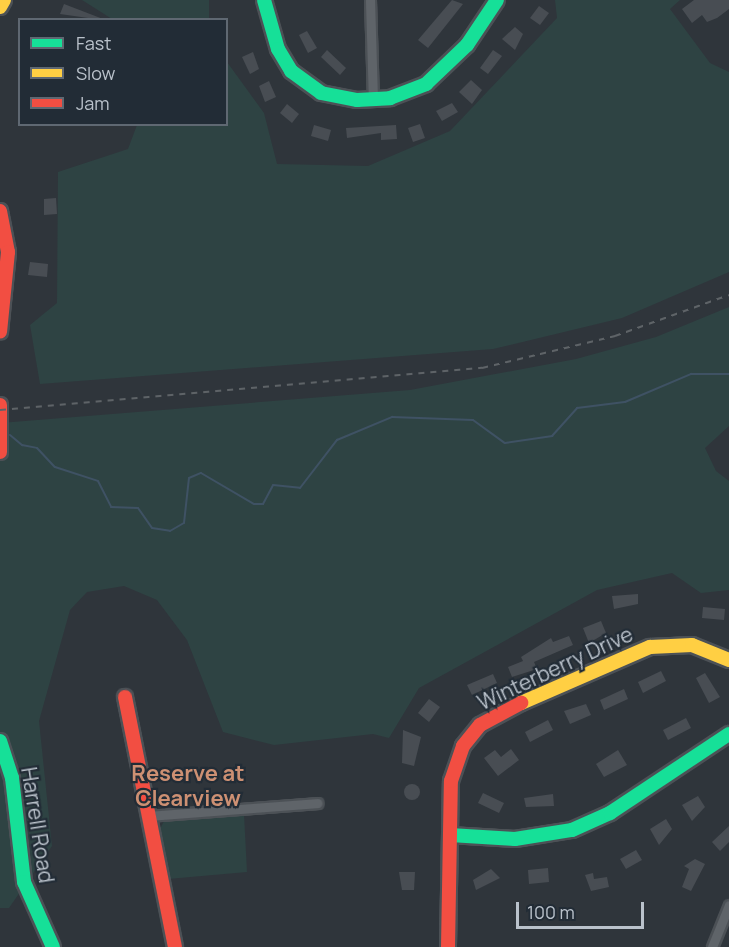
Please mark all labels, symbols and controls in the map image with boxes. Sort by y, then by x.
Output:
legend [18,18,228,126]
text: Fast [76,31,111,55]
text: Slow [76,61,115,85]
text: Jam [76,91,110,115]
street label: Winterberry Drive [473,621,637,715]
district label: Reserve at Clearview [131,760,245,812]
street label: Harrell Road [16,765,60,885]
scale bar [519,890,646,928]
text: 100 m [527,900,575,924]

